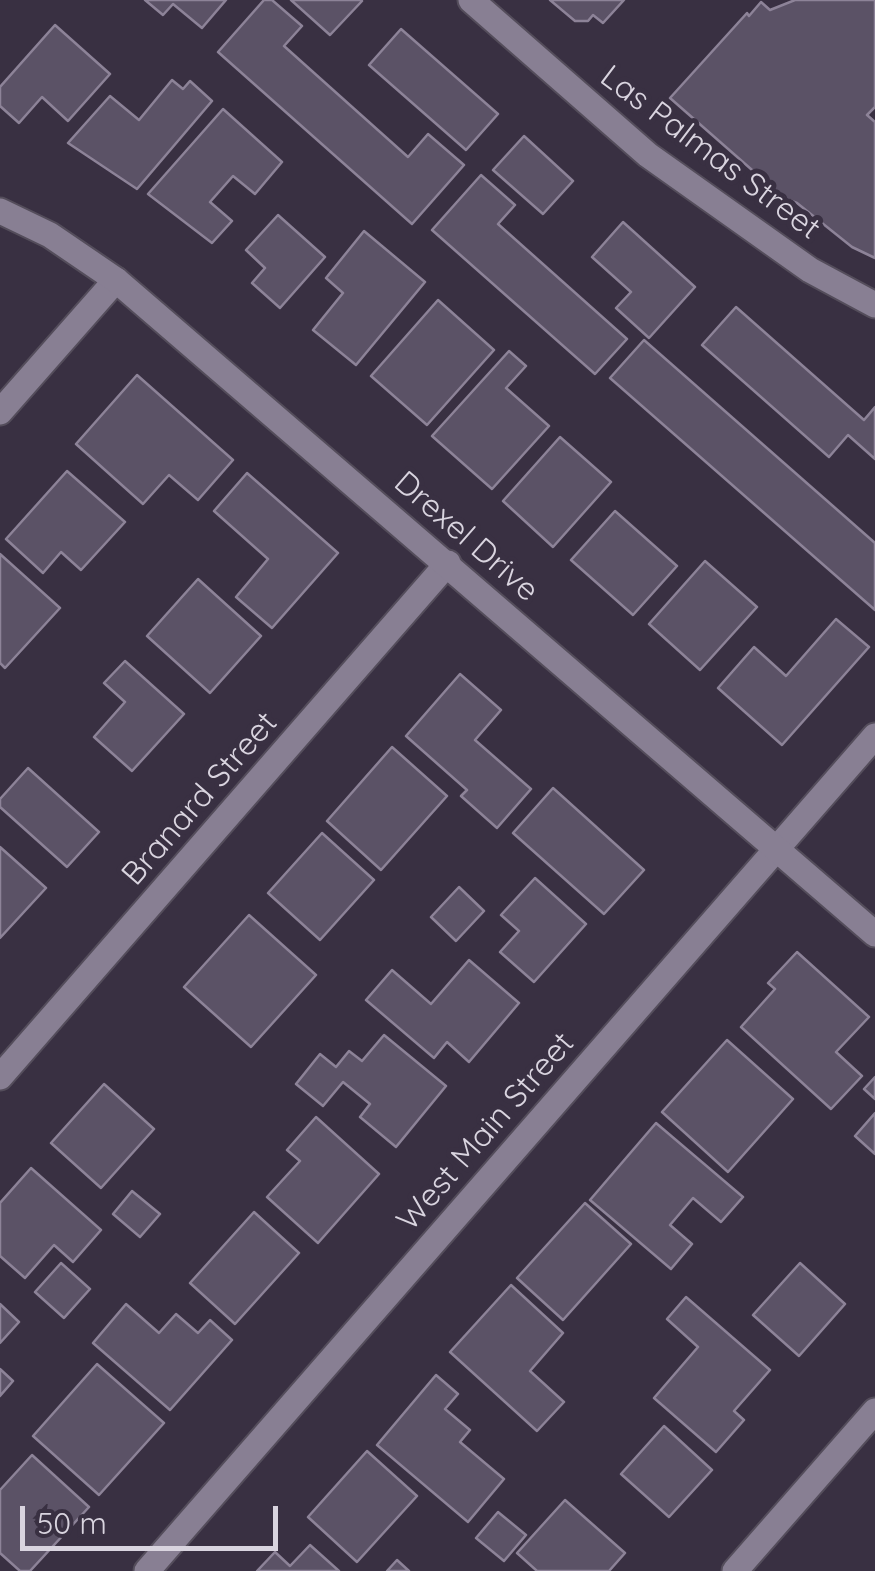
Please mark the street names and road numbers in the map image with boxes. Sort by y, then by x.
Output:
street label: Las Palmas Street [592,58,828,248]
street label: Drexel Drive [386,464,546,610]
street label: Branard Street [114,704,286,894]
street label: West Main Street [389,1025,583,1239]

